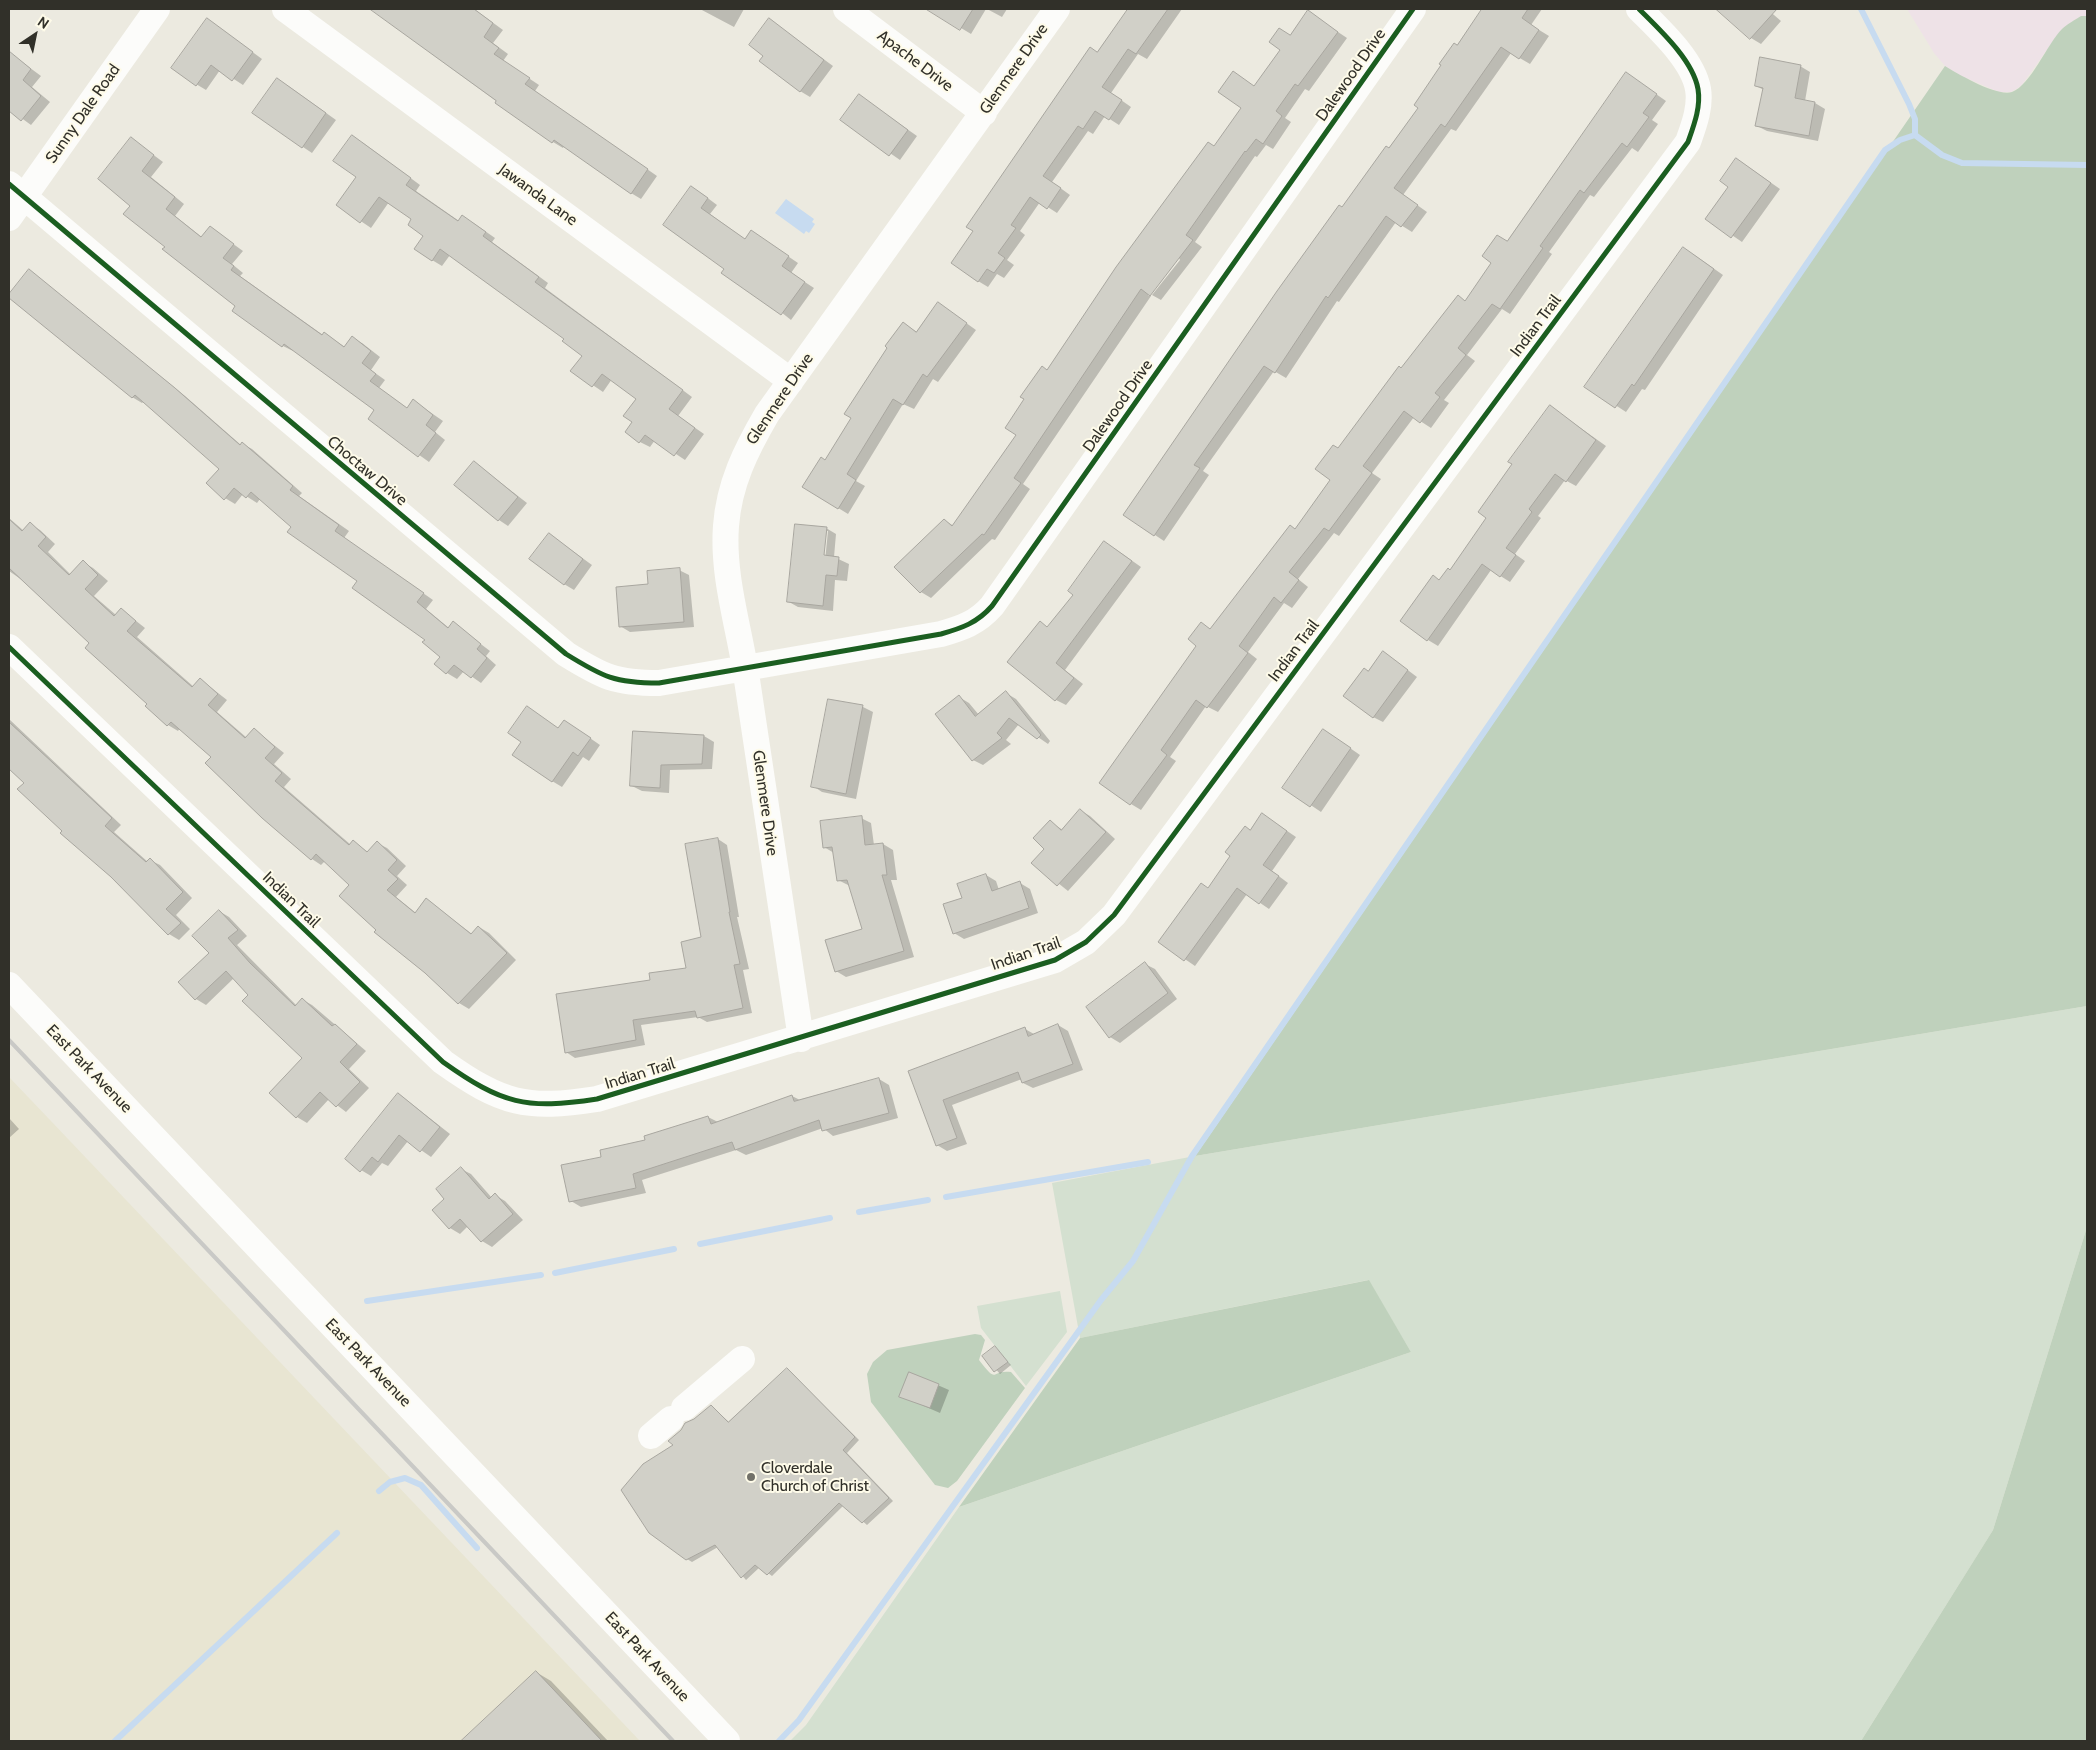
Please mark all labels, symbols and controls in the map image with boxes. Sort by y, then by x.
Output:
north arrow [10,10,60,60]
text: N [34,12,53,33]
street label: Glenmere Drive [976,20,1052,118]
street label: Dalewood Drive [1312,25,1390,125]
street label: Apache Drive [873,26,957,96]
street label: Sunny Dale Road [42,61,124,167]
street label: Jawanda Lane [495,160,581,230]
street label: Indian Trail [1507,291,1565,361]
street label: Glenmere Drive [742,350,818,448]
street label: Dalewood Drive [1079,356,1157,456]
street label: Choctaw Drive [323,432,411,510]
street label: Indian Trail [1265,616,1323,686]
street label: Glenmere Drive [748,749,782,857]
street label: Indian Trail [258,868,324,932]
street label: Indian Trail [989,933,1063,975]
street label: East Park Avenue [42,1021,136,1117]
street label: Indian Trail [603,1054,677,1094]
street label: East Park Avenue [321,1315,415,1411]
place label: Cloverdale Church of Christ [761,1458,869,1496]
marker: Cloverdale Church of Christ [745,1471,757,1483]
street label: East Park Avenue [601,1608,693,1706]

